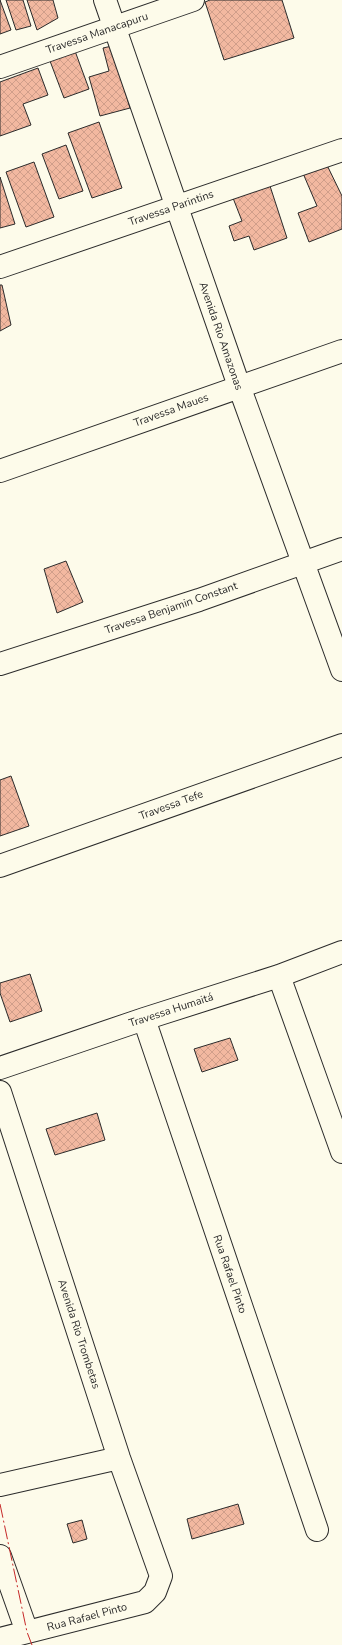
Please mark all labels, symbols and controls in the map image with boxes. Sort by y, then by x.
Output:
street label: Travessa Manacapuru [44,8,150,58]
street label: Travessa Parintins [126,186,216,230]
street label: Avenida Rio Amazonas [195,280,247,392]
street label: Travessa Maues [131,389,211,431]
street label: Travessa Benjamin Constant [103,578,240,638]
street label: Travessa Tefe [137,786,205,824]
street label: Travessa Humaitá [127,989,215,1031]
street label: Rua Rafael Pinto [209,1233,251,1315]
street label: Avenida Rio Trombetas [54,1277,104,1391]
street label: Rua Rafael Pinto [45,1599,129,1635]

